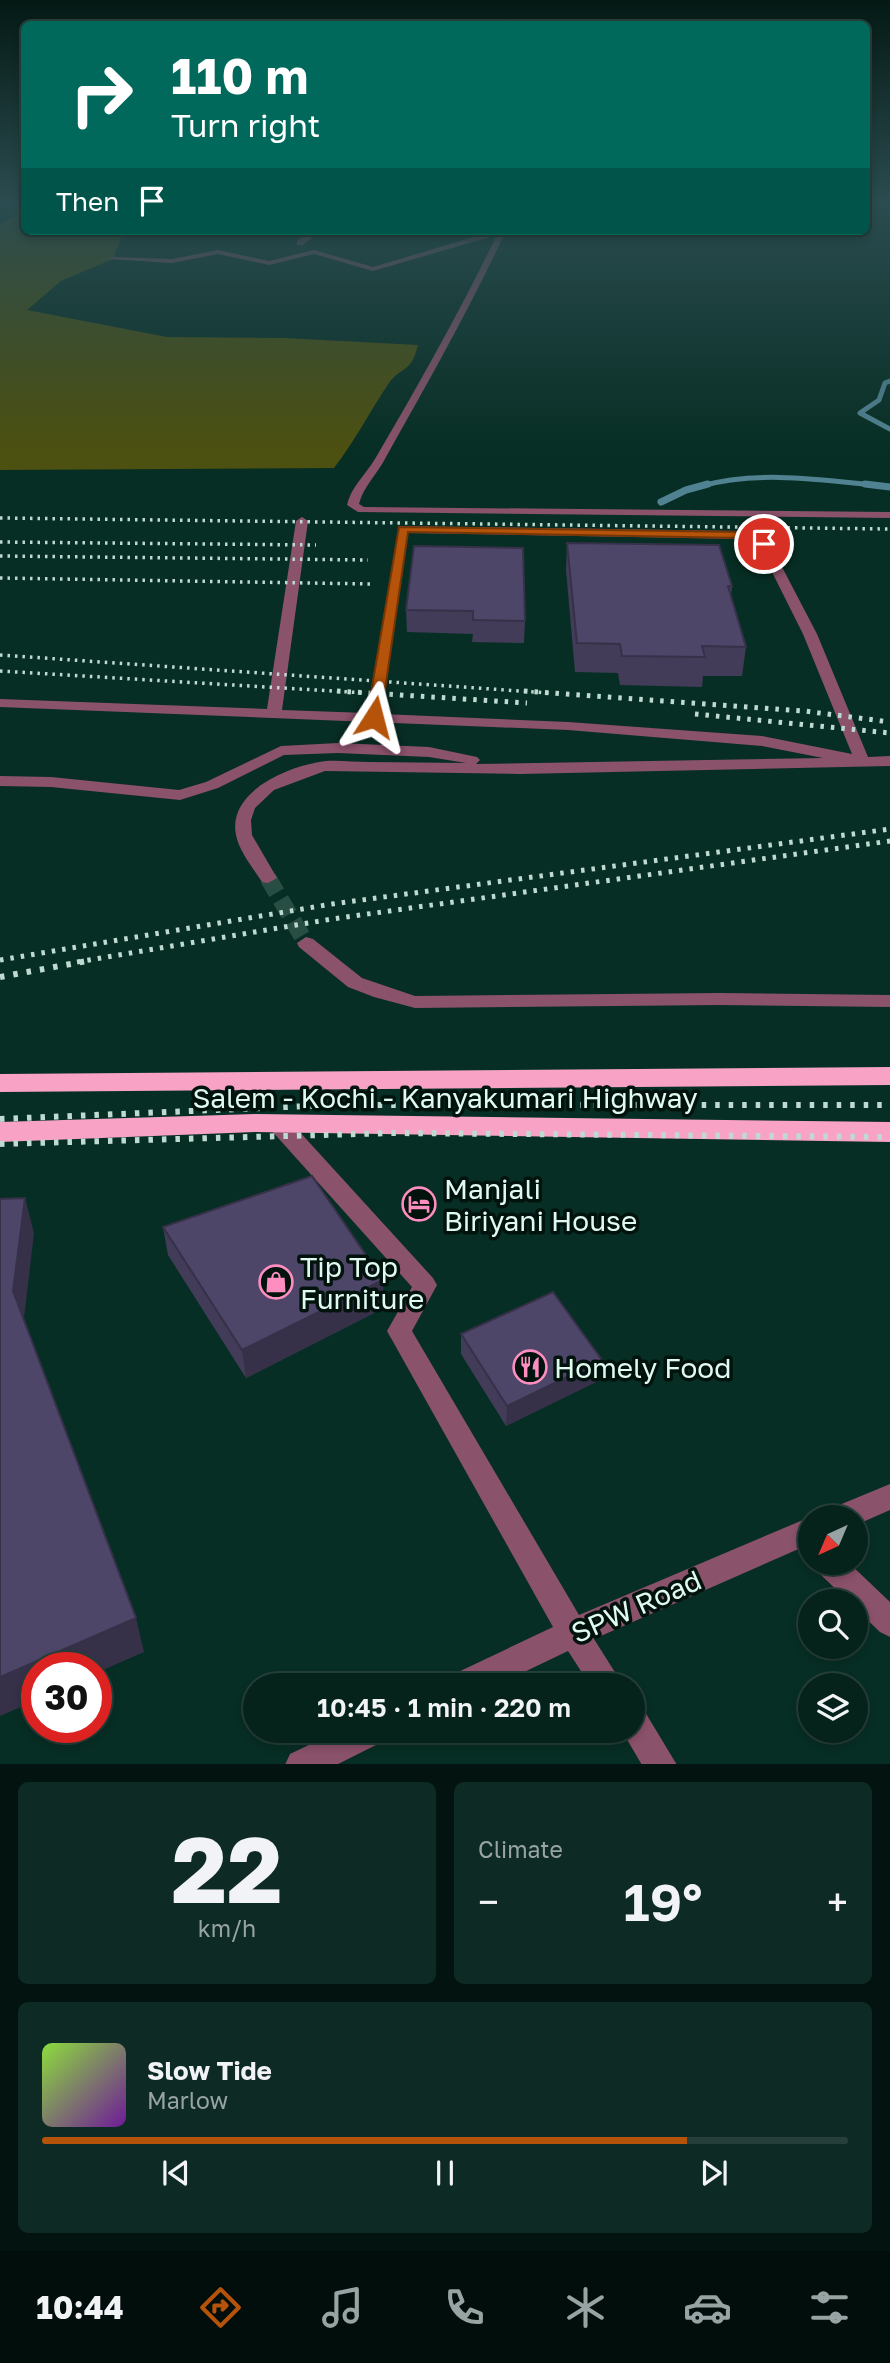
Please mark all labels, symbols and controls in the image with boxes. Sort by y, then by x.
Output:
text: 110 m [171,46,308,105]
icon: right [56,49,147,140]
text: Turn right [171,106,320,144]
icon: arrive [133,182,171,220]
text: Then [56,186,119,217]
pin [734,514,794,574]
icon: arrive [745,525,783,563]
position arrow [337,680,411,754]
street label: Salem - Kochi - Kanyakumari Highway [192,1081,698,1114]
place label: Manjali Biriyani House [444,1172,637,1237]
hotel icon: Manjali Biriyani House [400,1185,438,1223]
place label: Tip Top Furniture [300,1250,424,1315]
shop icon: Tip Top Furniture [257,1263,295,1301]
restaurant icon: Homely Food [511,1348,549,1386]
place label: Homely Food [554,1351,731,1384]
north arrow [798,1505,868,1575]
map controls [798,1505,868,1743]
street label: SPW Road [566,1563,706,1649]
button: search [798,1589,868,1659]
speed limit sign: 30 [21,1652,112,1743]
button: layers [798,1673,868,1743]
text: 10:45 · 1 min · 220 m [317,1692,571,1723]
text: 22 [171,1814,283,1923]
text: Climate [478,1835,563,1863]
text: 19° [624,1870,702,1932]
text: − [478,1879,499,1924]
text: + [827,1879,848,1924]
text: km/h [198,1914,256,1942]
text: Slow Tide [147,2055,272,2086]
text: Marlow [147,2086,228,2114]
icon: previous [157,2154,195,2192]
icon: pause [426,2154,464,2192]
icon: next [695,2154,733,2192]
icon: directions [196,2283,245,2332]
icon: music [318,2283,367,2332]
icon: phone [440,2283,489,2332]
icon: climate [561,2283,610,2332]
icon: car [683,2283,732,2332]
icon: filters [805,2283,854,2332]
text: 10:44 [36,2288,124,2326]

